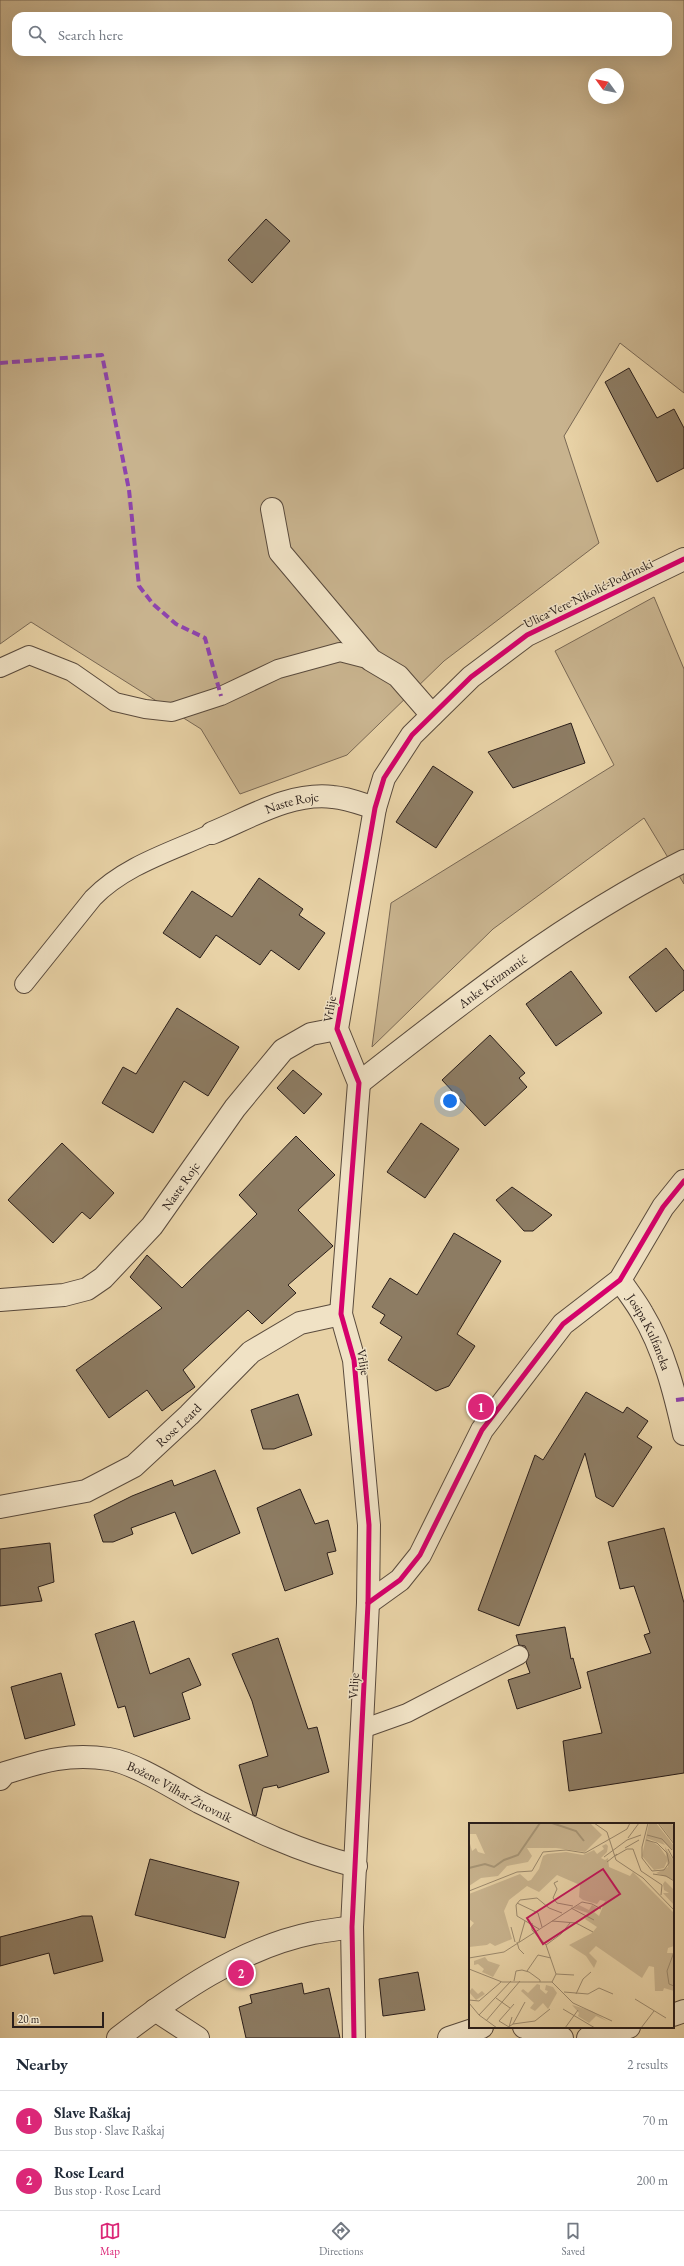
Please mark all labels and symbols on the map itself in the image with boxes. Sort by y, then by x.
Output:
north arrow [588,68,624,104]
street label: Ulica Vere Nikolić-Podrinski [521,555,656,632]
street label: Naste Rojc [262,788,319,818]
street label: Anke Krizmanić [454,950,531,1013]
street label: Vrlije [319,995,340,1023]
your location [440,1091,460,1111]
street label: Naste Rojc [158,1159,204,1214]
street label: Josipa Kulfaneka [622,1290,675,1373]
street label: Vrlije [353,1348,374,1376]
pin: 1 [468,1392,494,1422]
street label: Rose Leard [152,1399,205,1451]
street label: Vrlije [344,1672,363,1700]
street label: Božene Vilhar-Žirovnik [125,1757,236,1827]
inset map [469,1823,674,2028]
pin: 2 [228,1958,254,1988]
scale bar [12,2010,104,2029]

